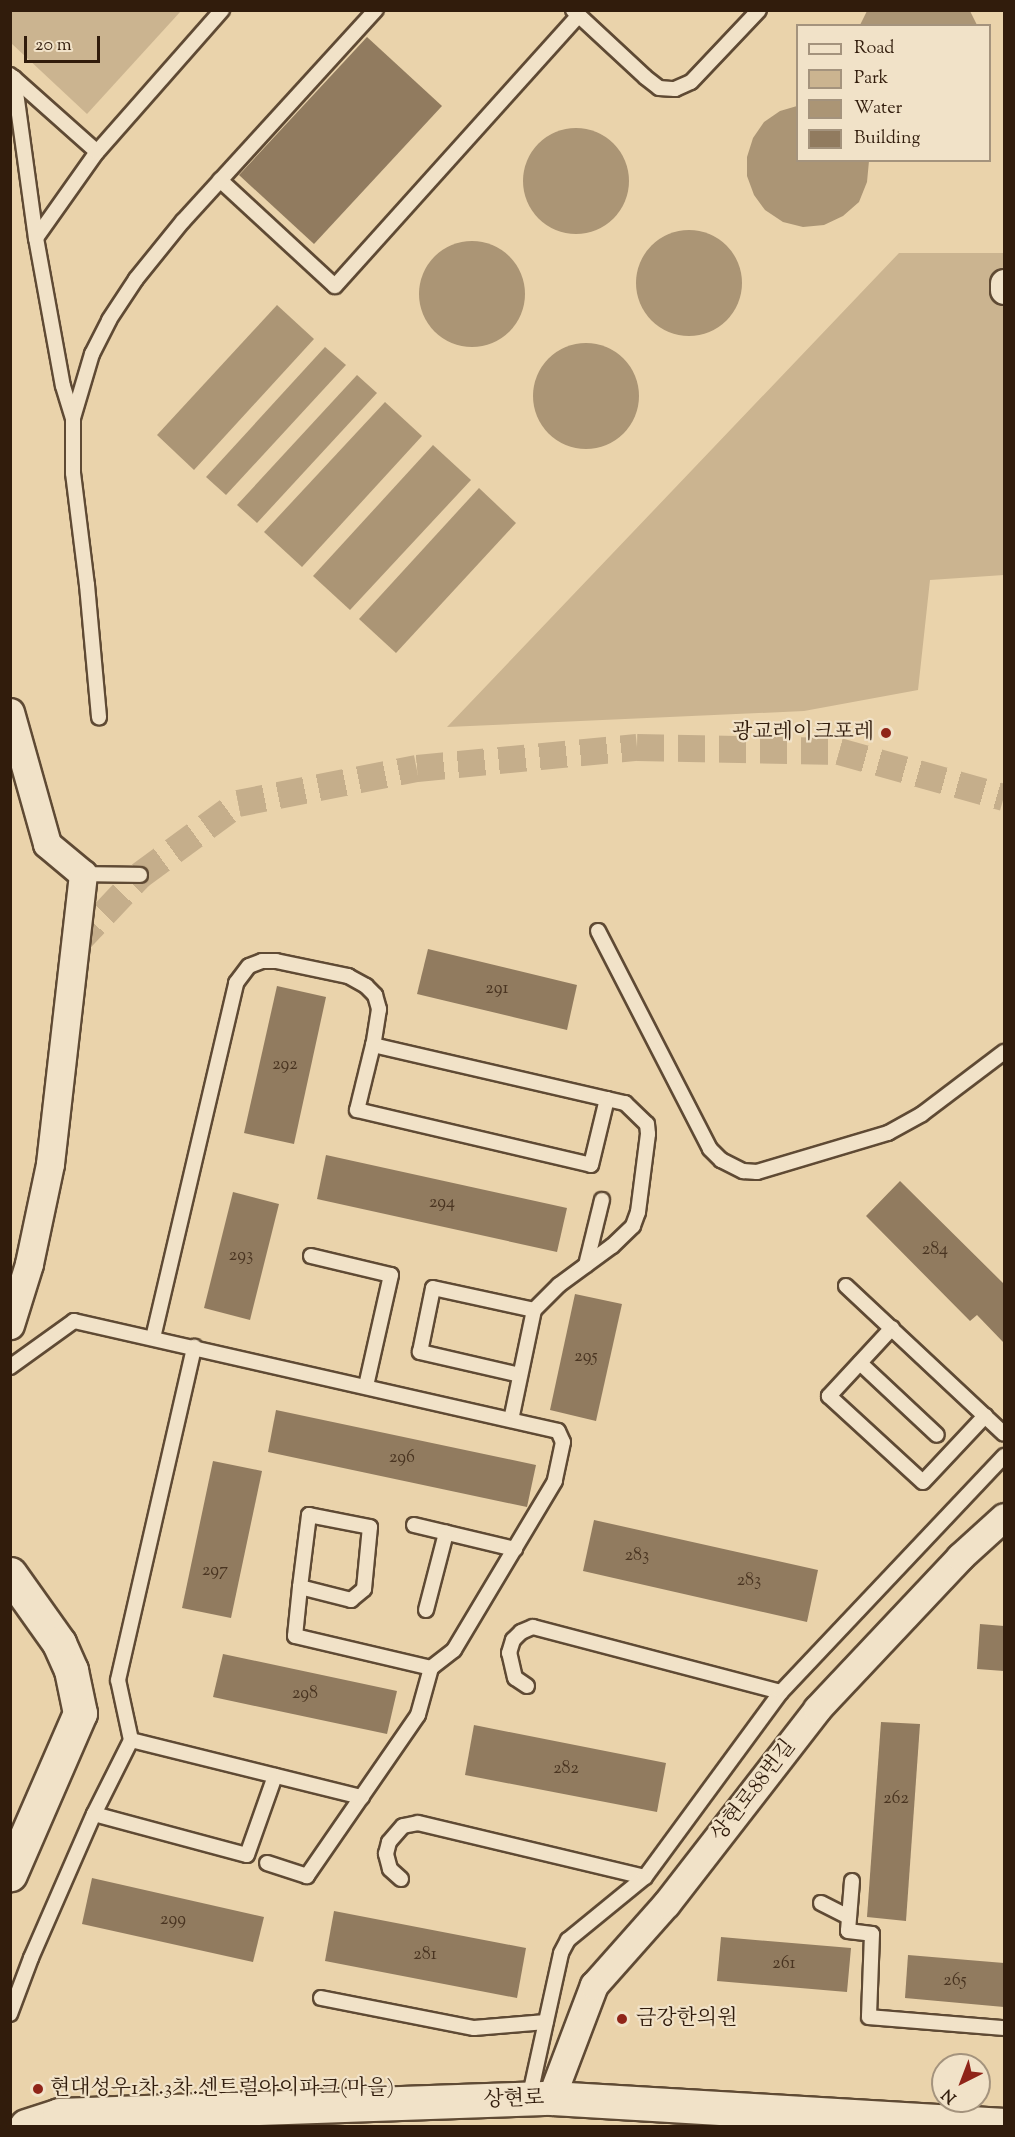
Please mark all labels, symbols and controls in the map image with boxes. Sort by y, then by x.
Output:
scale bar [27,24,104,62]
legend [796,24,991,162]
text: 20 m [35,33,72,59]
text: Road [854,36,894,62]
text: Park [854,66,888,92]
text: Water [854,96,902,122]
text: Building [854,126,920,152]
place label: 광교레이크포레 [732,720,874,746]
marker: 광교레이크포레 [879,726,893,740]
house number: 291 [485,978,509,1000]
house number: 292 [272,1054,298,1076]
house number: 294 [429,1192,455,1214]
house number: 284 [922,1239,948,1261]
house number: 293 [229,1245,253,1267]
house number: 295 [574,1346,598,1368]
house number: 296 [389,1447,415,1469]
house number: 283 [625,1545,649,1567]
house number: 297 [202,1560,228,1582]
house number: 283 [737,1570,761,1592]
house number: 298 [292,1683,318,1705]
street label: 상현로88번길 [706,1735,802,1847]
house number: 282 [553,1758,579,1780]
house number: 262 [883,1788,909,1810]
house number: 299 [160,1909,186,1931]
house number: 281 [413,1944,437,1966]
house number: 261 [772,1953,796,1975]
house number: 265 [943,1970,967,1992]
place label: 금강한의원 [636,2006,737,2032]
marker: 금강한의원 [613,2010,631,2028]
north arrow [931,2053,991,2113]
place label: 현대성우1차.3차.센트럴아이파크(마을) [50,2076,394,2102]
marker: 현대성우1차.3차.센트럴아이파크(마을) [31,2082,45,2096]
text: N [938,2082,962,2108]
street label: 상현로 [483,2086,545,2114]

